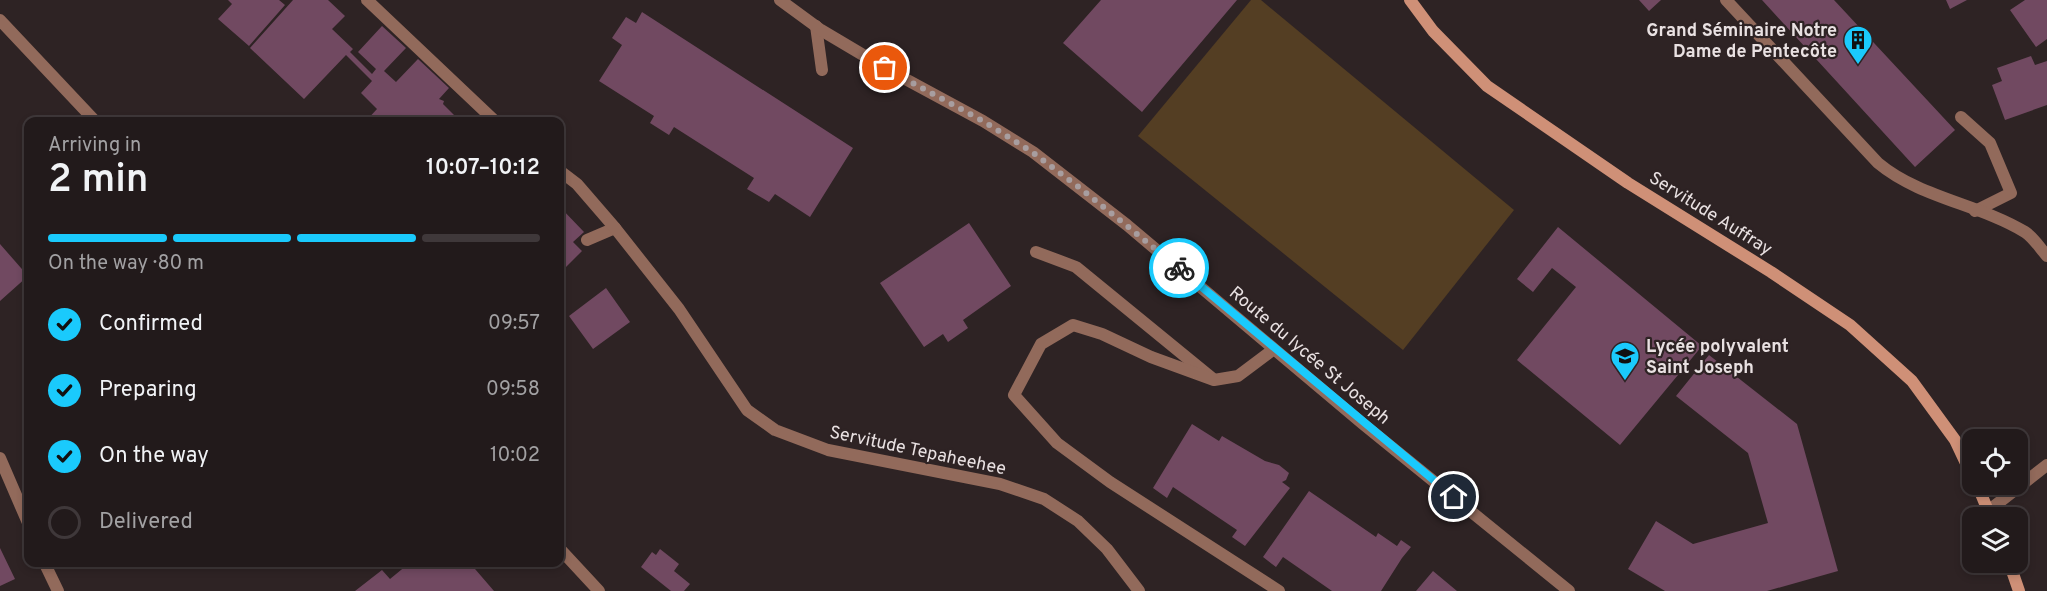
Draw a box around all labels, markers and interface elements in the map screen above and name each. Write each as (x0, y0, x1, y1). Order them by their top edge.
place label: Grand Séminaire Notre Dame de Pentecôte (1646, 20, 1837, 64)
building icon: Grand Séminaire Notre Dame de Pentecôte (1842, 24, 1874, 66)
pin (859, 42, 910, 93)
icon: bag (868, 51, 901, 84)
text: Arriving in (48, 133, 141, 159)
text: 10:07–10:12 (426, 155, 540, 182)
text: 2 min (48, 157, 149, 206)
street label: Servitude Auffray (1644, 167, 1776, 261)
courier (1149, 238, 1209, 298)
text: On the way · 80 m (48, 251, 204, 277)
icon: bike (1163, 252, 1196, 285)
street label: Route du lycée St Joseph (1224, 282, 1394, 430)
icon: check (48, 308, 81, 341)
text: Confirmed (99, 311, 203, 338)
text: 09:57 (488, 311, 540, 337)
place label: Lycée polyvalent Saint Joseph (1646, 336, 1789, 380)
school or university icon: Lycée polyvalent Saint Joseph (1609, 340, 1641, 382)
icon: check (48, 374, 81, 407)
text: Preparing (99, 377, 197, 404)
text: 09:58 (486, 377, 540, 403)
street label: Servitude Tepaheehee (827, 422, 1008, 481)
map controls (1962, 429, 2028, 573)
button: locate (1962, 429, 2028, 495)
icon: check (48, 440, 81, 473)
text: On the way (99, 443, 209, 470)
text: 10:02 (490, 443, 540, 469)
pin (1428, 471, 1479, 522)
icon: home (1437, 480, 1470, 513)
button: layers (1962, 507, 2028, 573)
text: Delivered (99, 509, 193, 536)

